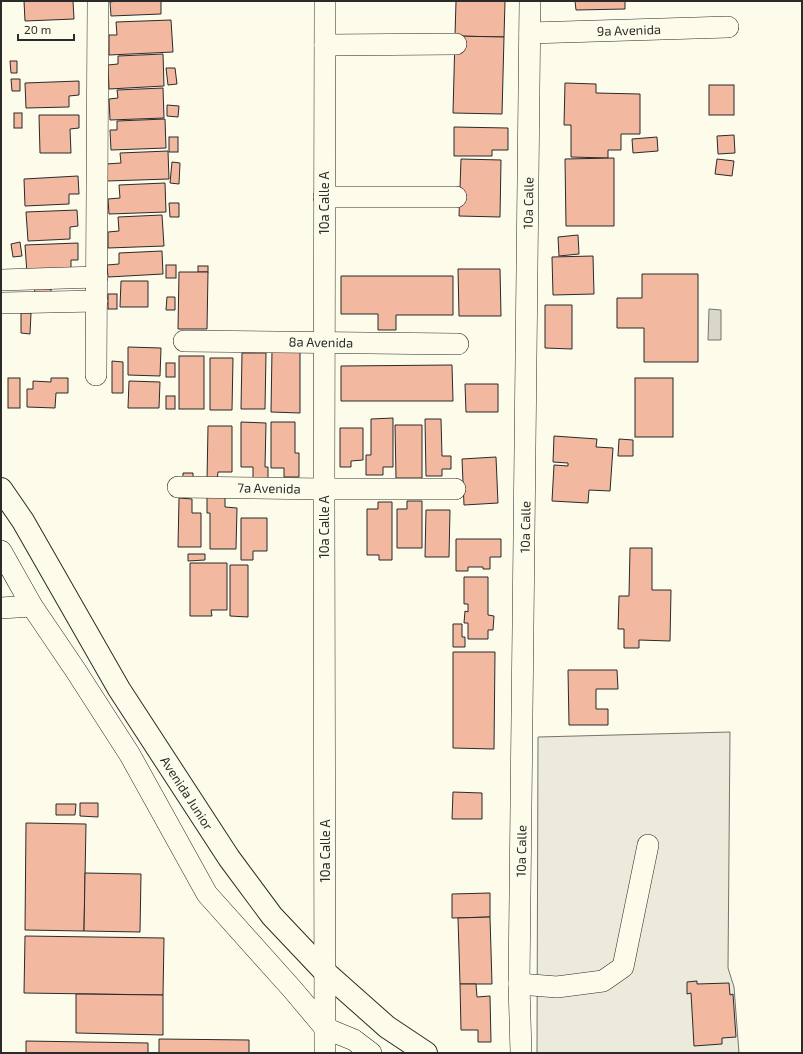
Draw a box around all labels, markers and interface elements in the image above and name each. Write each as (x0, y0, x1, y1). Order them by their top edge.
scale bar (18, 16, 74, 42)
street label: 9a Avenida (597, 21, 661, 39)
text: 20 m (24, 22, 51, 36)
street label: 10a Calle A (316, 172, 332, 234)
street label: 10a Calle (520, 177, 536, 229)
street label: 8a Avenida (289, 333, 353, 351)
street label: 7a Avenida (237, 479, 301, 497)
street label: 10a Calle A (316, 496, 332, 558)
street label: 10a Calle (517, 501, 533, 553)
street label: Avenida Junior (157, 753, 217, 833)
street label: 10a Calle A (317, 820, 333, 882)
street label: 10a Calle (513, 825, 529, 877)

